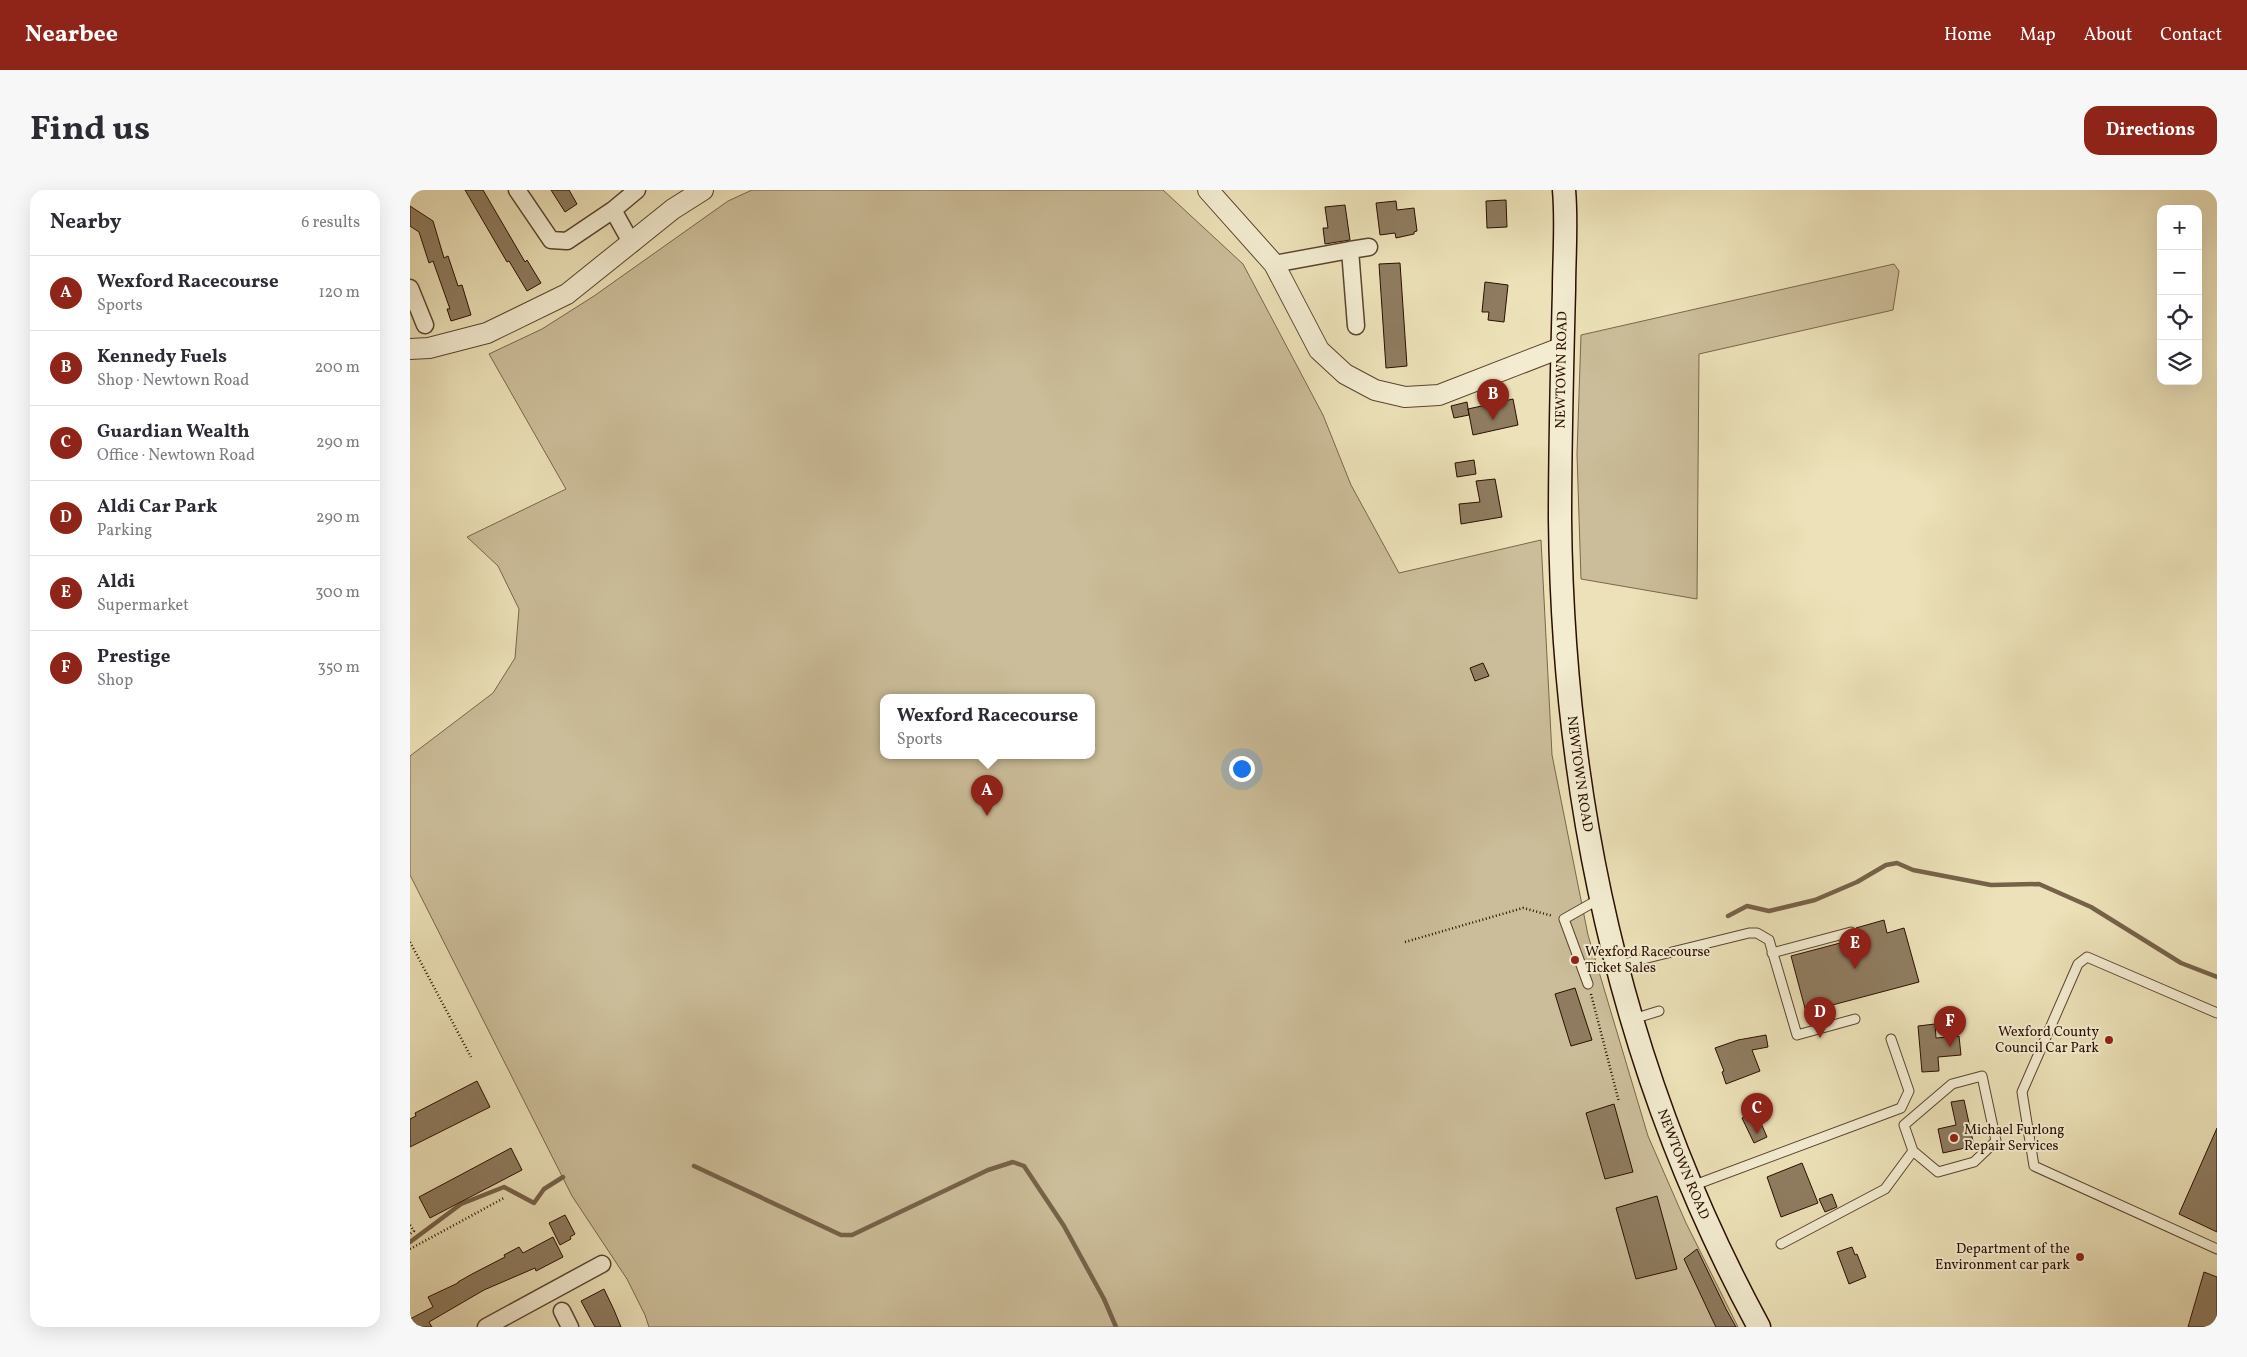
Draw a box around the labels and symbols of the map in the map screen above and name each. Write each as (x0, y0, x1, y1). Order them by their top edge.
street label: NEWTOWN ROAD (1551, 311, 1573, 429)
pin: B (1477, 379, 1509, 420)
street label: NEWTOWN ROAD (1562, 715, 1598, 834)
your location (1229, 756, 1255, 782)
pin: A (971, 775, 1003, 816)
pin: E (1839, 928, 1871, 969)
place label: Wexford Racecourse Ticket Sales (1585, 943, 1711, 978)
marker: Wexford Racecourse Ticket Sales (1569, 954, 1581, 966)
pin: D (1804, 997, 1836, 1038)
pin: F (1934, 1006, 1966, 1047)
place label: Wexford County Council Car Park (1995, 1023, 2099, 1058)
marker: Wexford County Council Car Park (2103, 1034, 2115, 1046)
pin: C (1741, 1093, 1773, 1134)
street label: NEWTOWN ROAD (1653, 1106, 1714, 1222)
place label: Michael Furlong Repair Services (1964, 1121, 2064, 1156)
marker: Michael Furlong Repair Services (1948, 1132, 1960, 1144)
place label: Department of the Environment car park (1935, 1240, 2070, 1275)
marker: Department of the Environment car park (2074, 1251, 2086, 1263)

